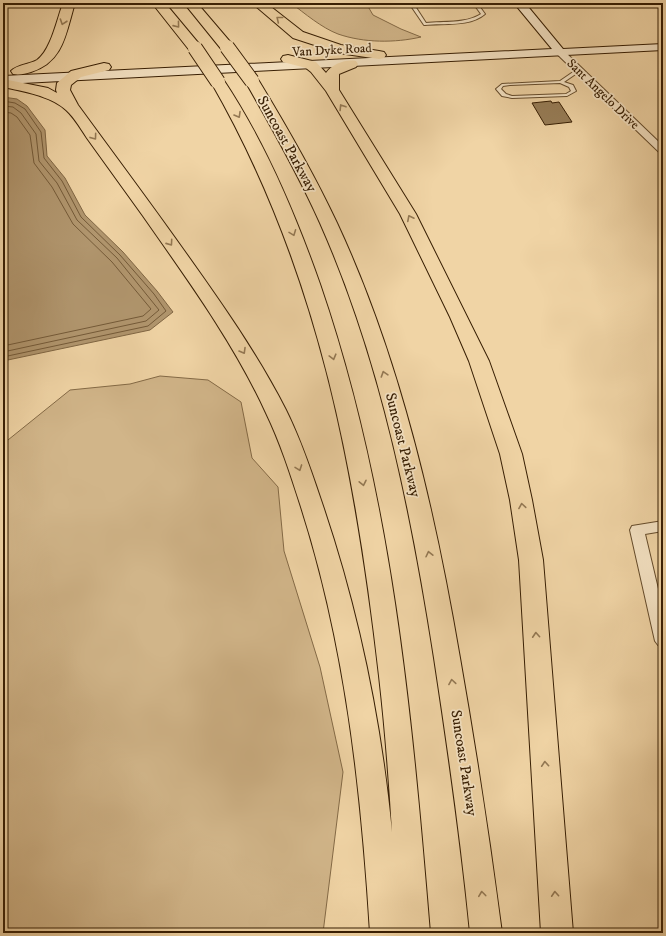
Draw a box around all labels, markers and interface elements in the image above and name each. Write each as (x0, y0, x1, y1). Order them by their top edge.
one-way arrow (276, 17, 283, 24)
one-way arrow (59, 18, 68, 25)
one-way arrow (172, 21, 179, 28)
street label: Van Dyke Road (291, 40, 373, 60)
street label: Sant Angelo Drive (563, 55, 643, 133)
street label: Suncoast Parkway (253, 93, 322, 196)
one-way arrow (340, 104, 347, 111)
one-way arrow (234, 111, 241, 118)
one-way arrow (89, 133, 96, 140)
one-way arrow (407, 214, 415, 222)
one-way arrow (288, 230, 296, 237)
one-way arrow (165, 239, 173, 246)
one-way arrow (238, 346, 245, 354)
one-way arrow (328, 354, 336, 360)
one-way arrow (380, 371, 389, 378)
street label: Suncoast Parkway (381, 391, 425, 500)
one-way arrow (294, 464, 302, 471)
one-way arrow (358, 480, 366, 486)
one-way arrow (518, 503, 527, 509)
one-way arrow (426, 551, 434, 558)
one-way arrow (531, 632, 540, 638)
one-way arrow (448, 679, 457, 686)
street label: Suncoast Parkway (446, 709, 482, 818)
one-way arrow (541, 761, 550, 767)
one-way arrow (478, 891, 487, 897)
one-way arrow (550, 891, 559, 897)

